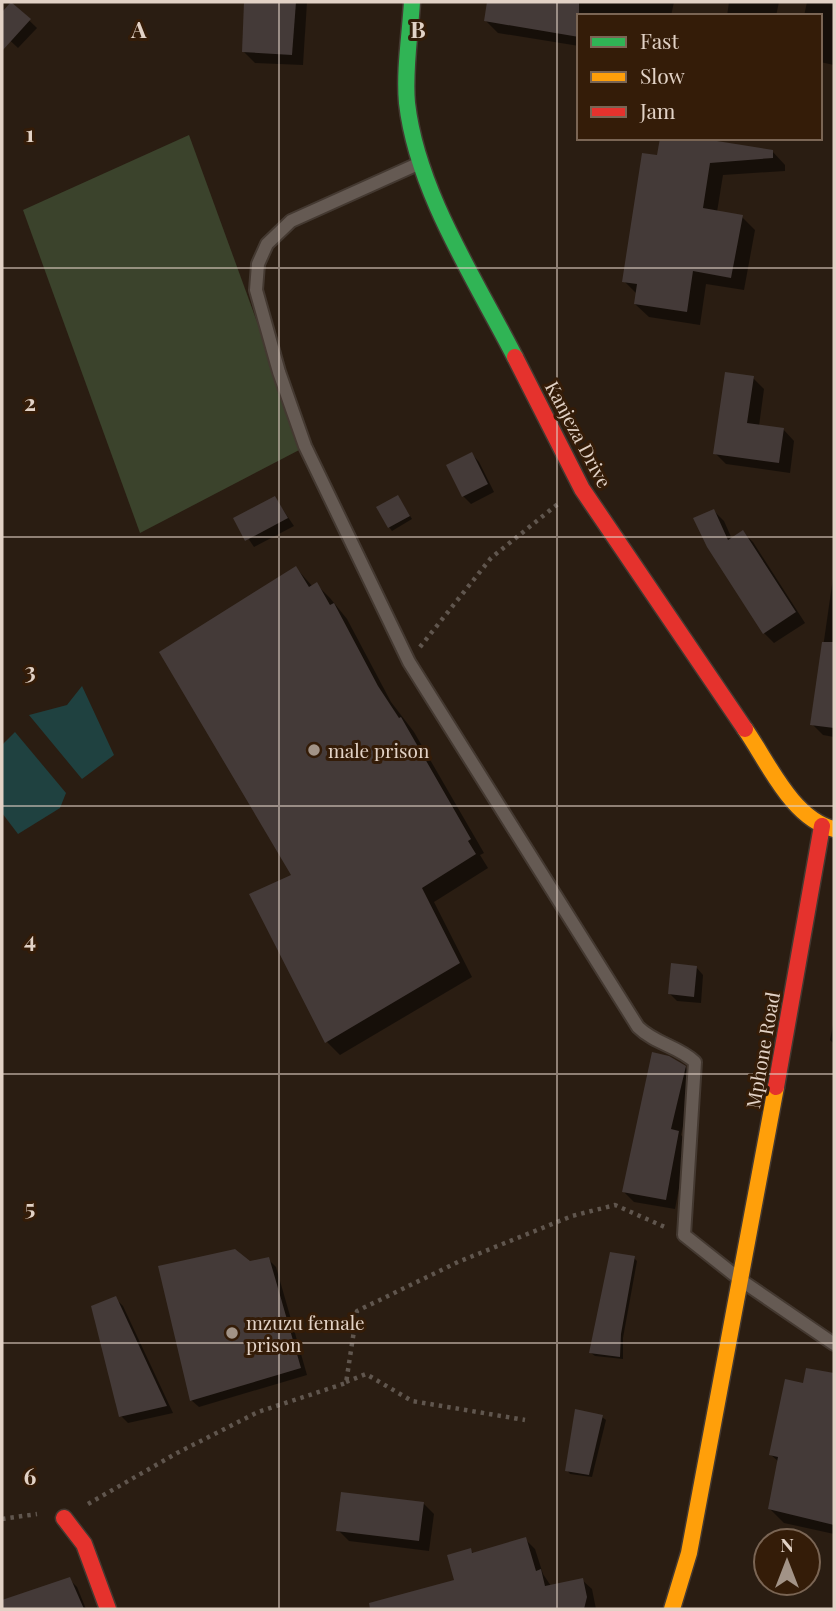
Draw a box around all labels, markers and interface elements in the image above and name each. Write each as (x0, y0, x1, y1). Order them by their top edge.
text: A (130, 13, 147, 44)
text: B (410, 13, 426, 44)
legend (577, 14, 822, 140)
text: Fast (640, 26, 679, 54)
text: Slow (640, 61, 685, 89)
text: Jam (639, 96, 676, 124)
text: 1 (26, 117, 35, 148)
street label: Kanjeza Drive (540, 376, 618, 492)
text: 2 (24, 386, 36, 417)
text: 3 (24, 654, 36, 685)
place label: male prison (328, 737, 430, 763)
marker: male prison (306, 742, 322, 758)
text: 4 (24, 923, 36, 954)
street label: Mphone Road (739, 990, 785, 1110)
text: 5 (25, 1191, 35, 1222)
place label: mzuzu female prison (246, 1309, 365, 1357)
marker: mzuzu female prison (224, 1325, 240, 1341)
text: 6 (24, 1460, 37, 1491)
north arrow (752, 1527, 822, 1597)
text: N (780, 1531, 794, 1557)

